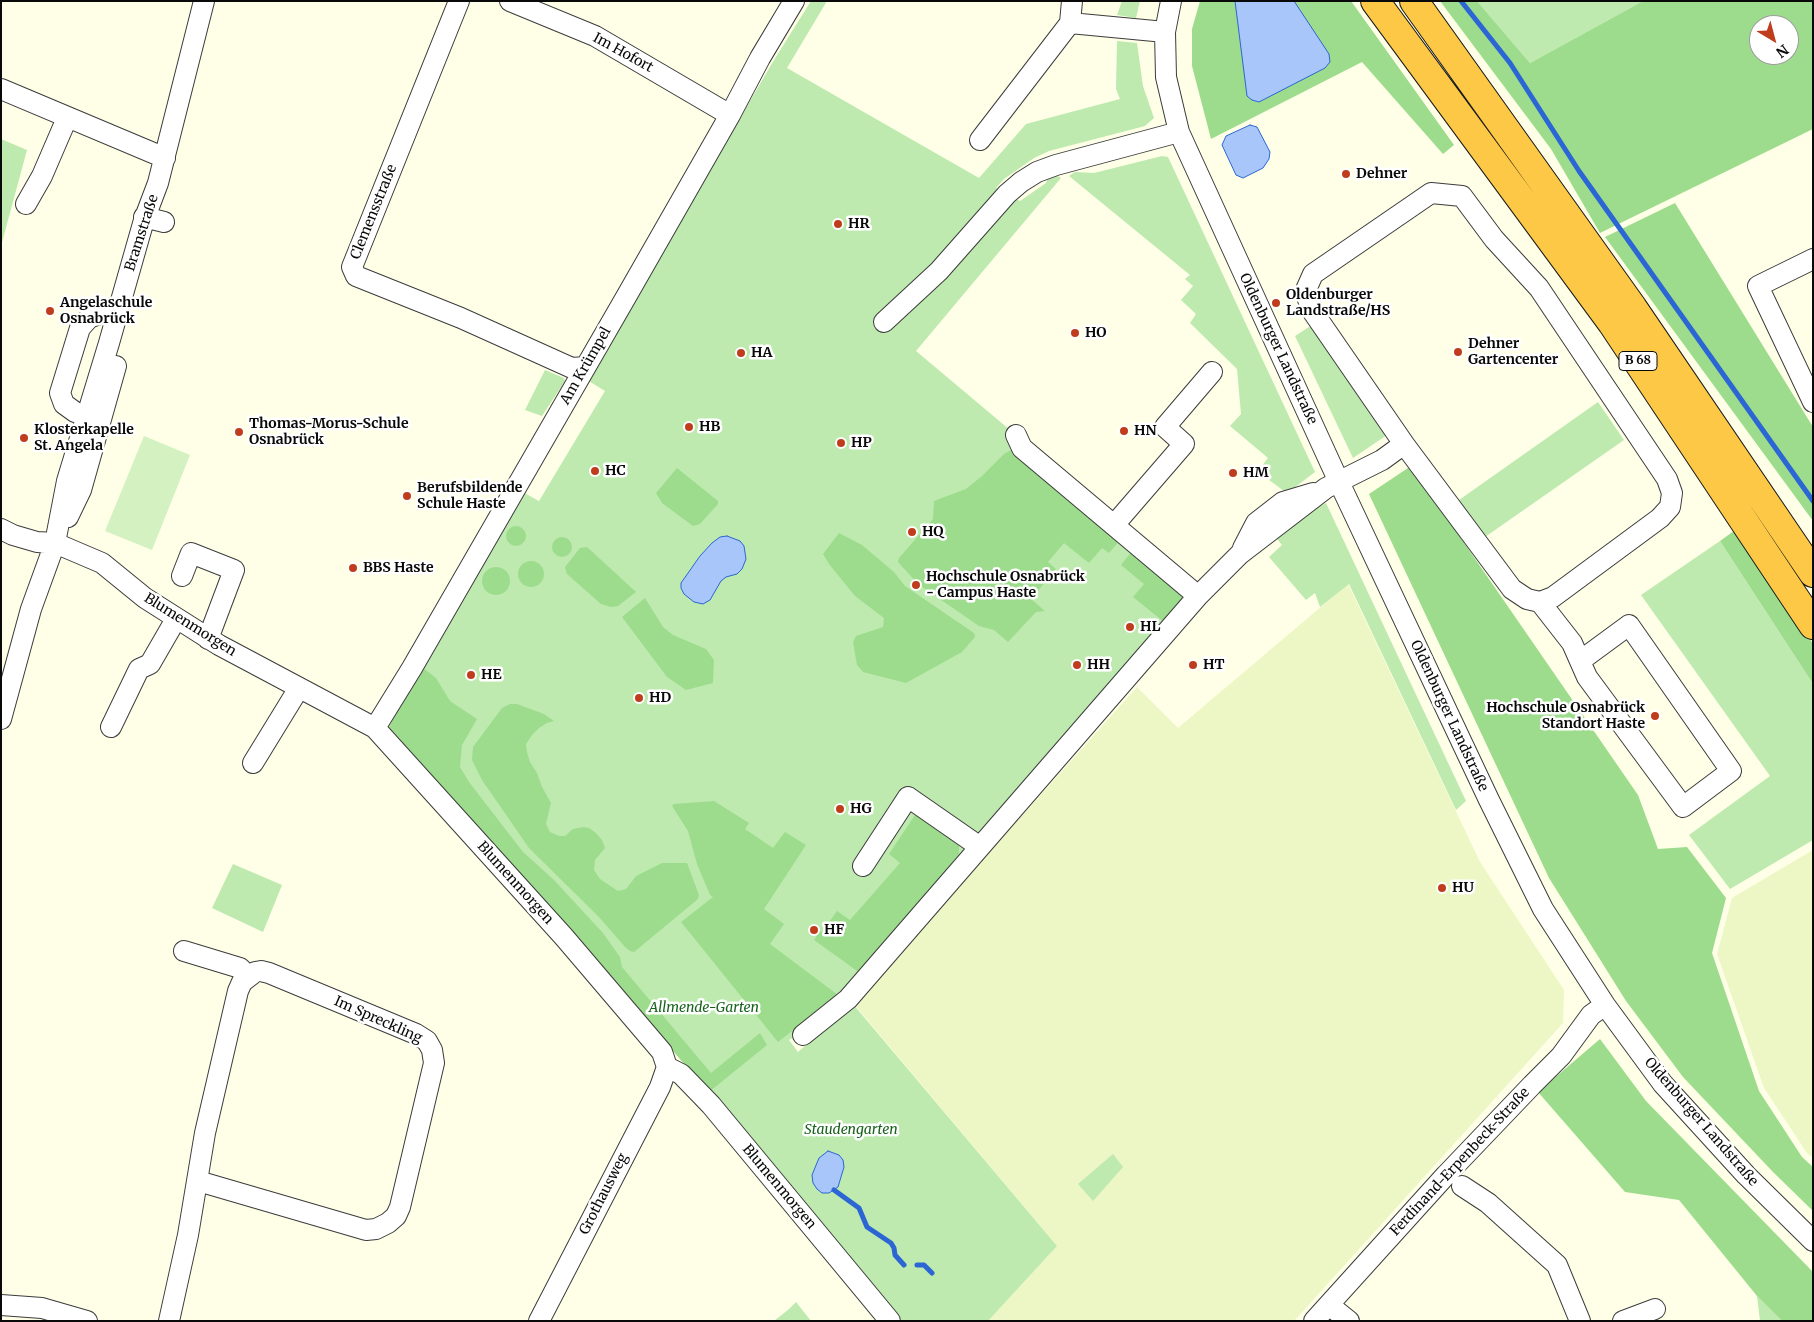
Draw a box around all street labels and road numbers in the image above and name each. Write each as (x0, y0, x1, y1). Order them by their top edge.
street label: Im Hofort (590, 30, 656, 76)
street label: Clemensstraße (347, 162, 401, 262)
street label: Bramstraße (122, 193, 162, 273)
street label: Oldenburger Landstraße (1236, 271, 1320, 427)
street label: Am Krümpel (557, 324, 615, 408)
road number: B 68 (1619, 352, 1657, 371)
street label: Blumenmorgen (141, 590, 239, 660)
street label: Oldenburger Landstraße (1407, 638, 1491, 794)
street label: Blumenmorgen (473, 838, 557, 928)
street label: Im Spreckling (331, 993, 425, 1047)
street label: Oldenburger Landstraße (1641, 1054, 1761, 1190)
street label: Ferdinand-Erpenbeck-Straße (1387, 1084, 1533, 1240)
street label: Blumenmorgen (739, 1141, 819, 1233)
street label: Grothausweg (576, 1150, 632, 1238)

